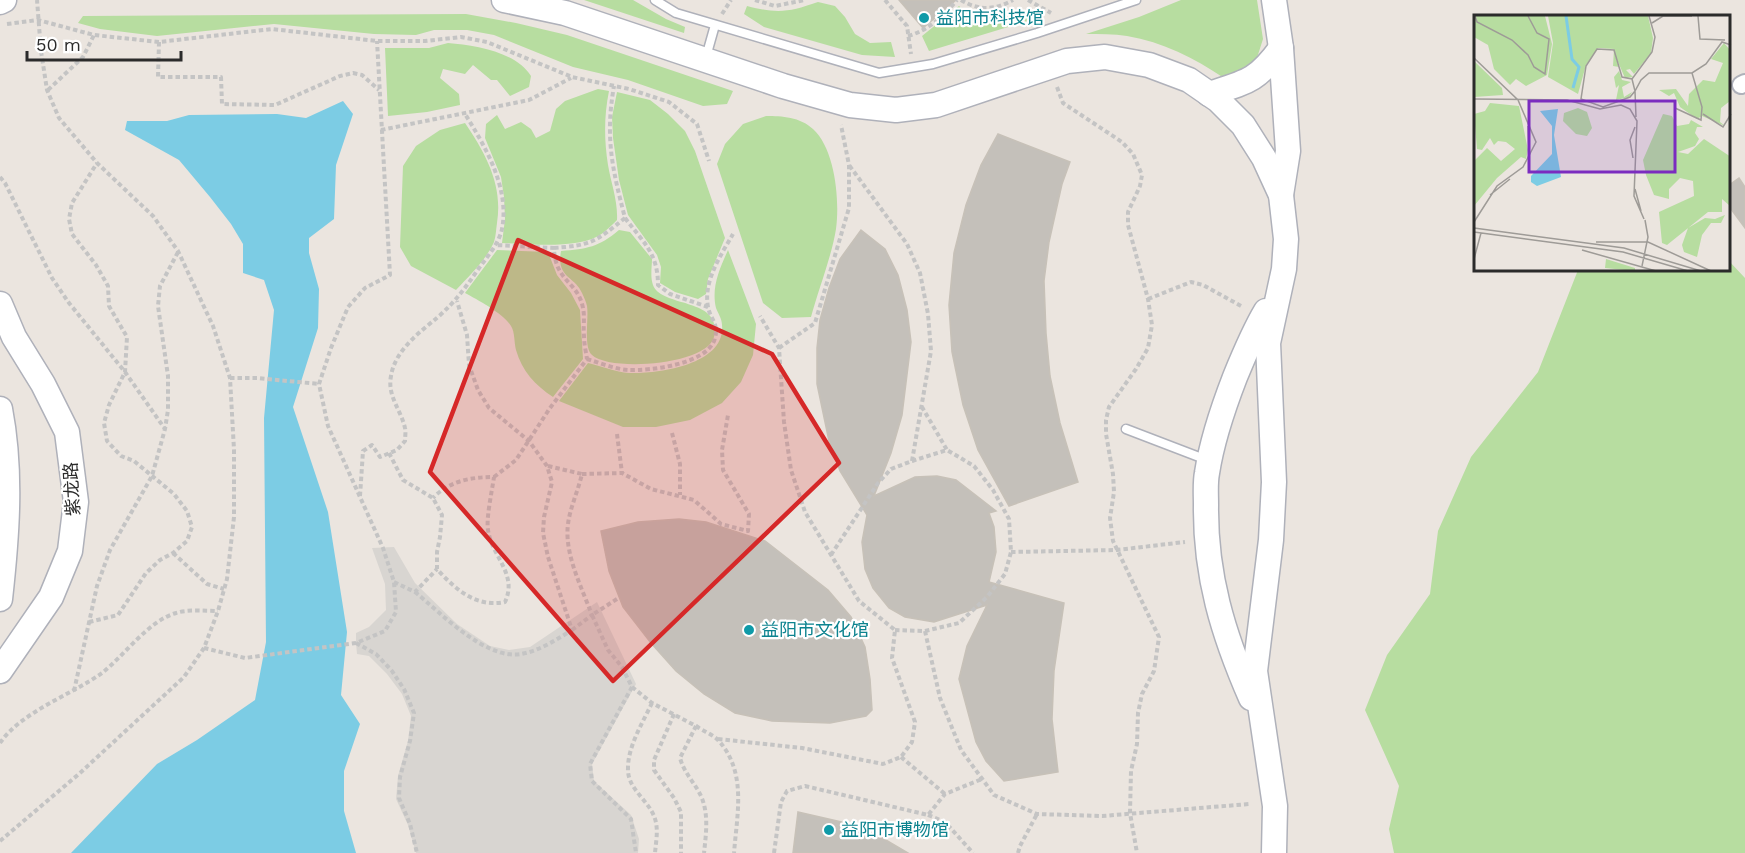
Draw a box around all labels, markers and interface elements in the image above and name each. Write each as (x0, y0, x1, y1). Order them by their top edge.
place label: 益阳市科技馆 (936, 7, 1044, 28)
marker: 益阳市科技馆 (917, 11, 931, 25)
inset map (1474, 15, 1730, 272)
scale bar (27, 24, 182, 62)
text: 50 m (36, 34, 81, 55)
street label: 紫龙路 (60, 462, 83, 517)
place label: 益阳市文化馆 (761, 619, 869, 640)
marker: 益阳市文化馆 (742, 623, 756, 637)
place label: 益阳市博物馆 (841, 819, 949, 840)
marker: 益阳市博物馆 (822, 823, 836, 837)

